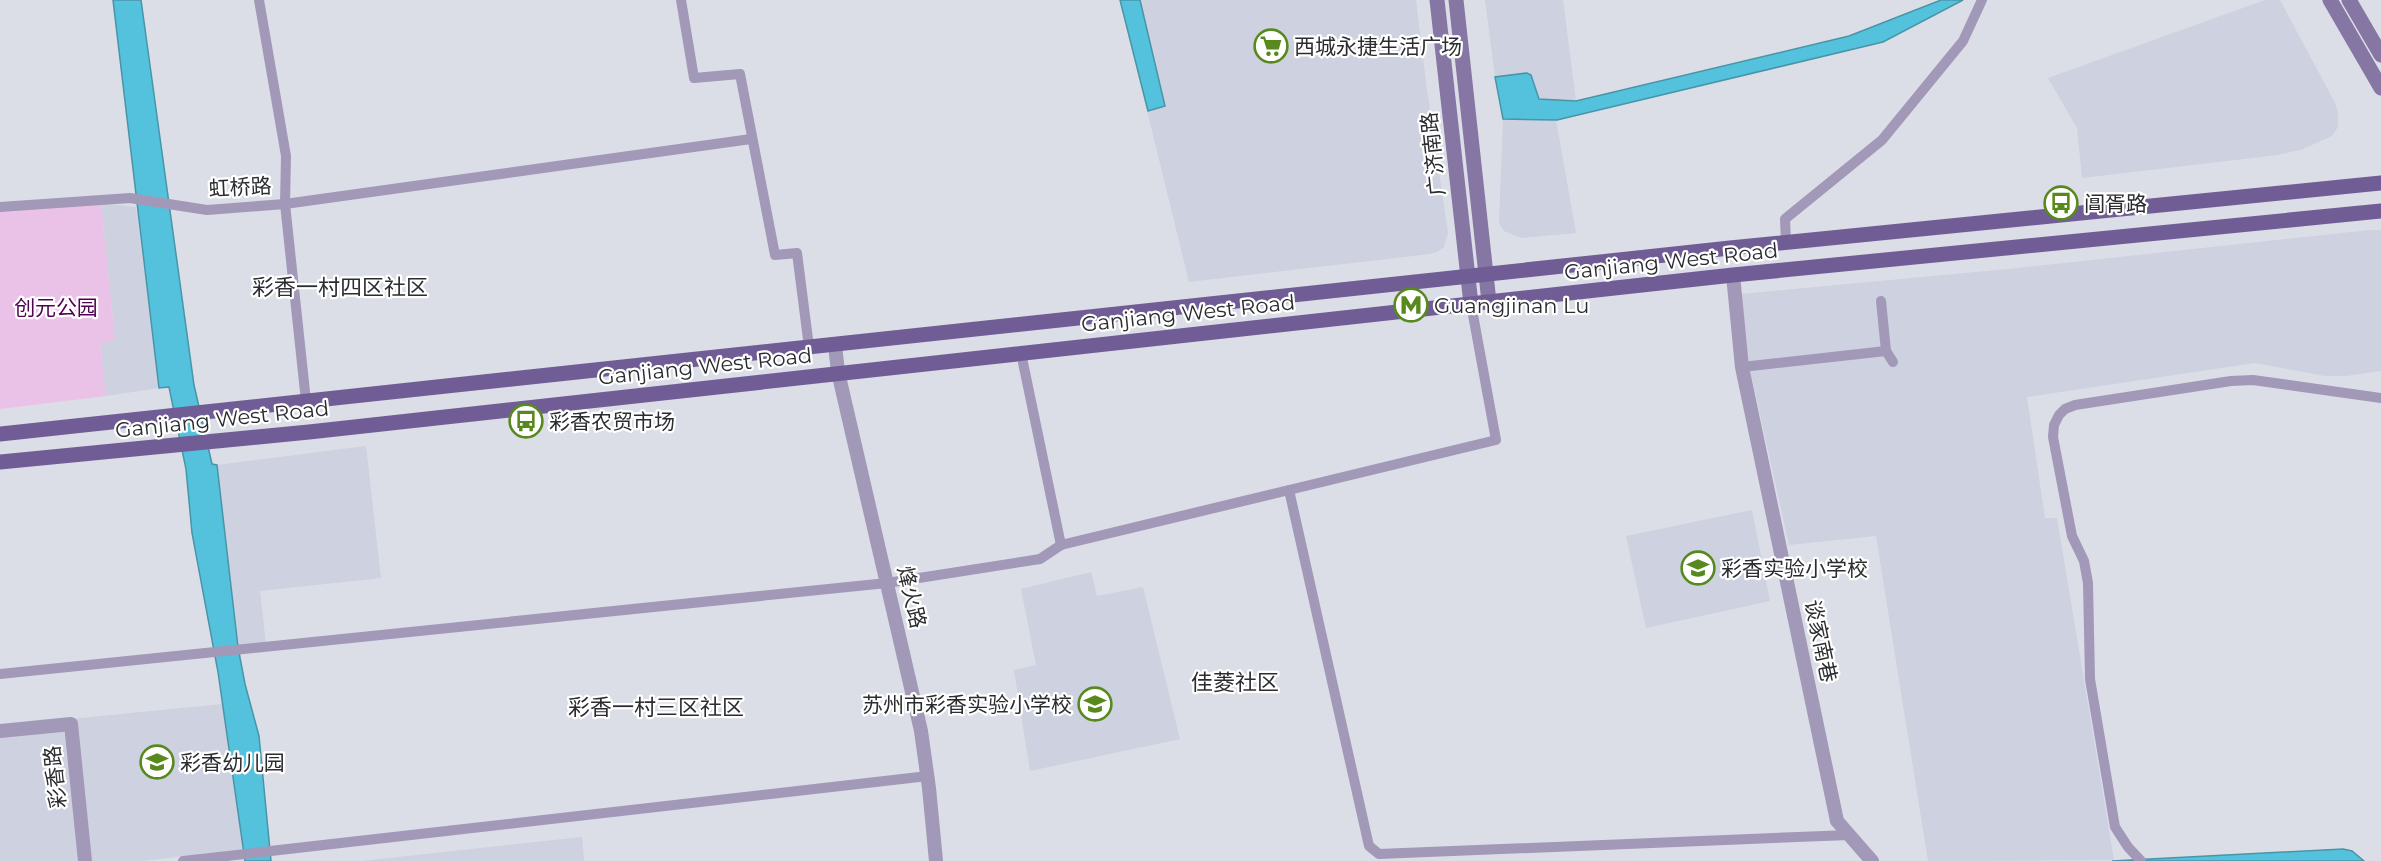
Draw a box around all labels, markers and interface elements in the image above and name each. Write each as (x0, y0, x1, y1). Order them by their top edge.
supermarket icon: 西城永捷生活广场 (1253, 28, 1289, 64)
place label: 西城永捷生活广场 (1294, 34, 1462, 59)
street label: 广济南路 (1416, 111, 1450, 197)
street label: 虹桥路 (208, 173, 272, 201)
bus stop icon: 阊胥路 (2043, 185, 2079, 221)
place label: 阊胥路 (2084, 191, 2147, 216)
street label: Ganjiang West Road (1563, 237, 1779, 285)
district label: 彩香一村四区社区 (252, 274, 428, 301)
metro station icon: Guangjinan Lu (1393, 287, 1429, 323)
street label: Ganjiang West Road (1080, 289, 1296, 337)
place label: Guangjinan Lu (1434, 293, 1589, 318)
park label: 创元公园 (14, 295, 98, 320)
street label: Ganjiang West Road (597, 342, 813, 390)
street label: Ganjiang West Road (114, 395, 330, 443)
bus stop icon: 彩香农贸市场 (508, 403, 544, 439)
place label: 彩香农贸市场 (549, 409, 675, 434)
school or university icon: 彩香实验小学校 (1680, 550, 1716, 586)
place label: 彩香实验小学校 (1721, 556, 1868, 581)
street label: 烽火路 (893, 563, 931, 631)
street label: 谈家南巷 (1800, 597, 1842, 685)
district label: 佳菱社区 (1191, 669, 1279, 696)
school or university icon: 苏州市彩香实验小学校 (1077, 686, 1113, 722)
place label: 苏州市彩香实验小学校 (862, 692, 1072, 717)
district label: 彩香一村三区社区 (568, 694, 744, 721)
street label: 彩香路 (39, 744, 71, 810)
school or university icon: 彩香幼儿园 (139, 744, 175, 780)
place label: 彩香幼儿园 (180, 750, 285, 775)

